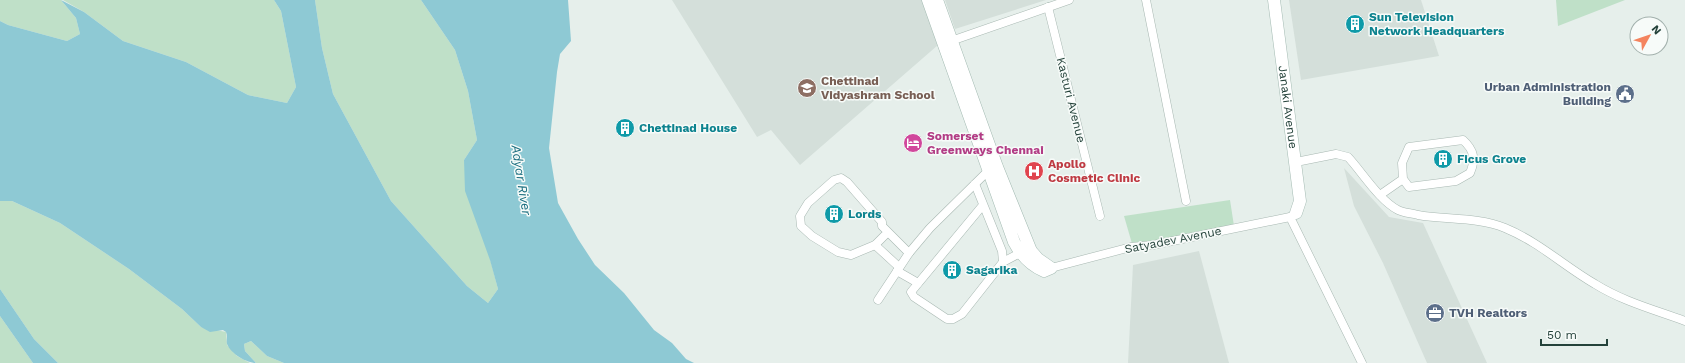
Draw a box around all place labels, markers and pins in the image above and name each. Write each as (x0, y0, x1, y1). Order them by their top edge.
place label: Sun Television Network Headquarters (1369, 10, 1505, 38)
building icon: Sun Television Network Headquarters (1344, 13, 1366, 35)
place label: Chettinad Vidyashram School (821, 74, 935, 102)
school or university icon: Chettinad Vidyashram School (796, 77, 818, 99)
place label: Urban Administration Building (1484, 80, 1611, 108)
public building icon: Urban Administration Building (1614, 83, 1636, 105)
building icon: Chettinad House (614, 117, 636, 139)
place label: Chettinad House (639, 121, 737, 135)
place label: Somerset Greenways Chennai (927, 129, 1044, 157)
hotel icon: Somerset Greenways Chennai (902, 132, 924, 154)
building icon: Ficus Grove (1432, 148, 1454, 170)
place label: Ficus Grove (1457, 152, 1526, 166)
place label: Apollo Cosmetic Clinic (1048, 157, 1140, 185)
hospital icon: Apollo Cosmetic Clinic (1023, 160, 1045, 182)
building icon: Lords (823, 203, 845, 225)
place label: Lords (848, 207, 882, 221)
building icon: Sagarika (941, 259, 963, 281)
place label: Sagarika (966, 263, 1017, 277)
office icon: TVH Realtors (1424, 302, 1446, 324)
place label: TVH Realtors (1449, 306, 1528, 320)

